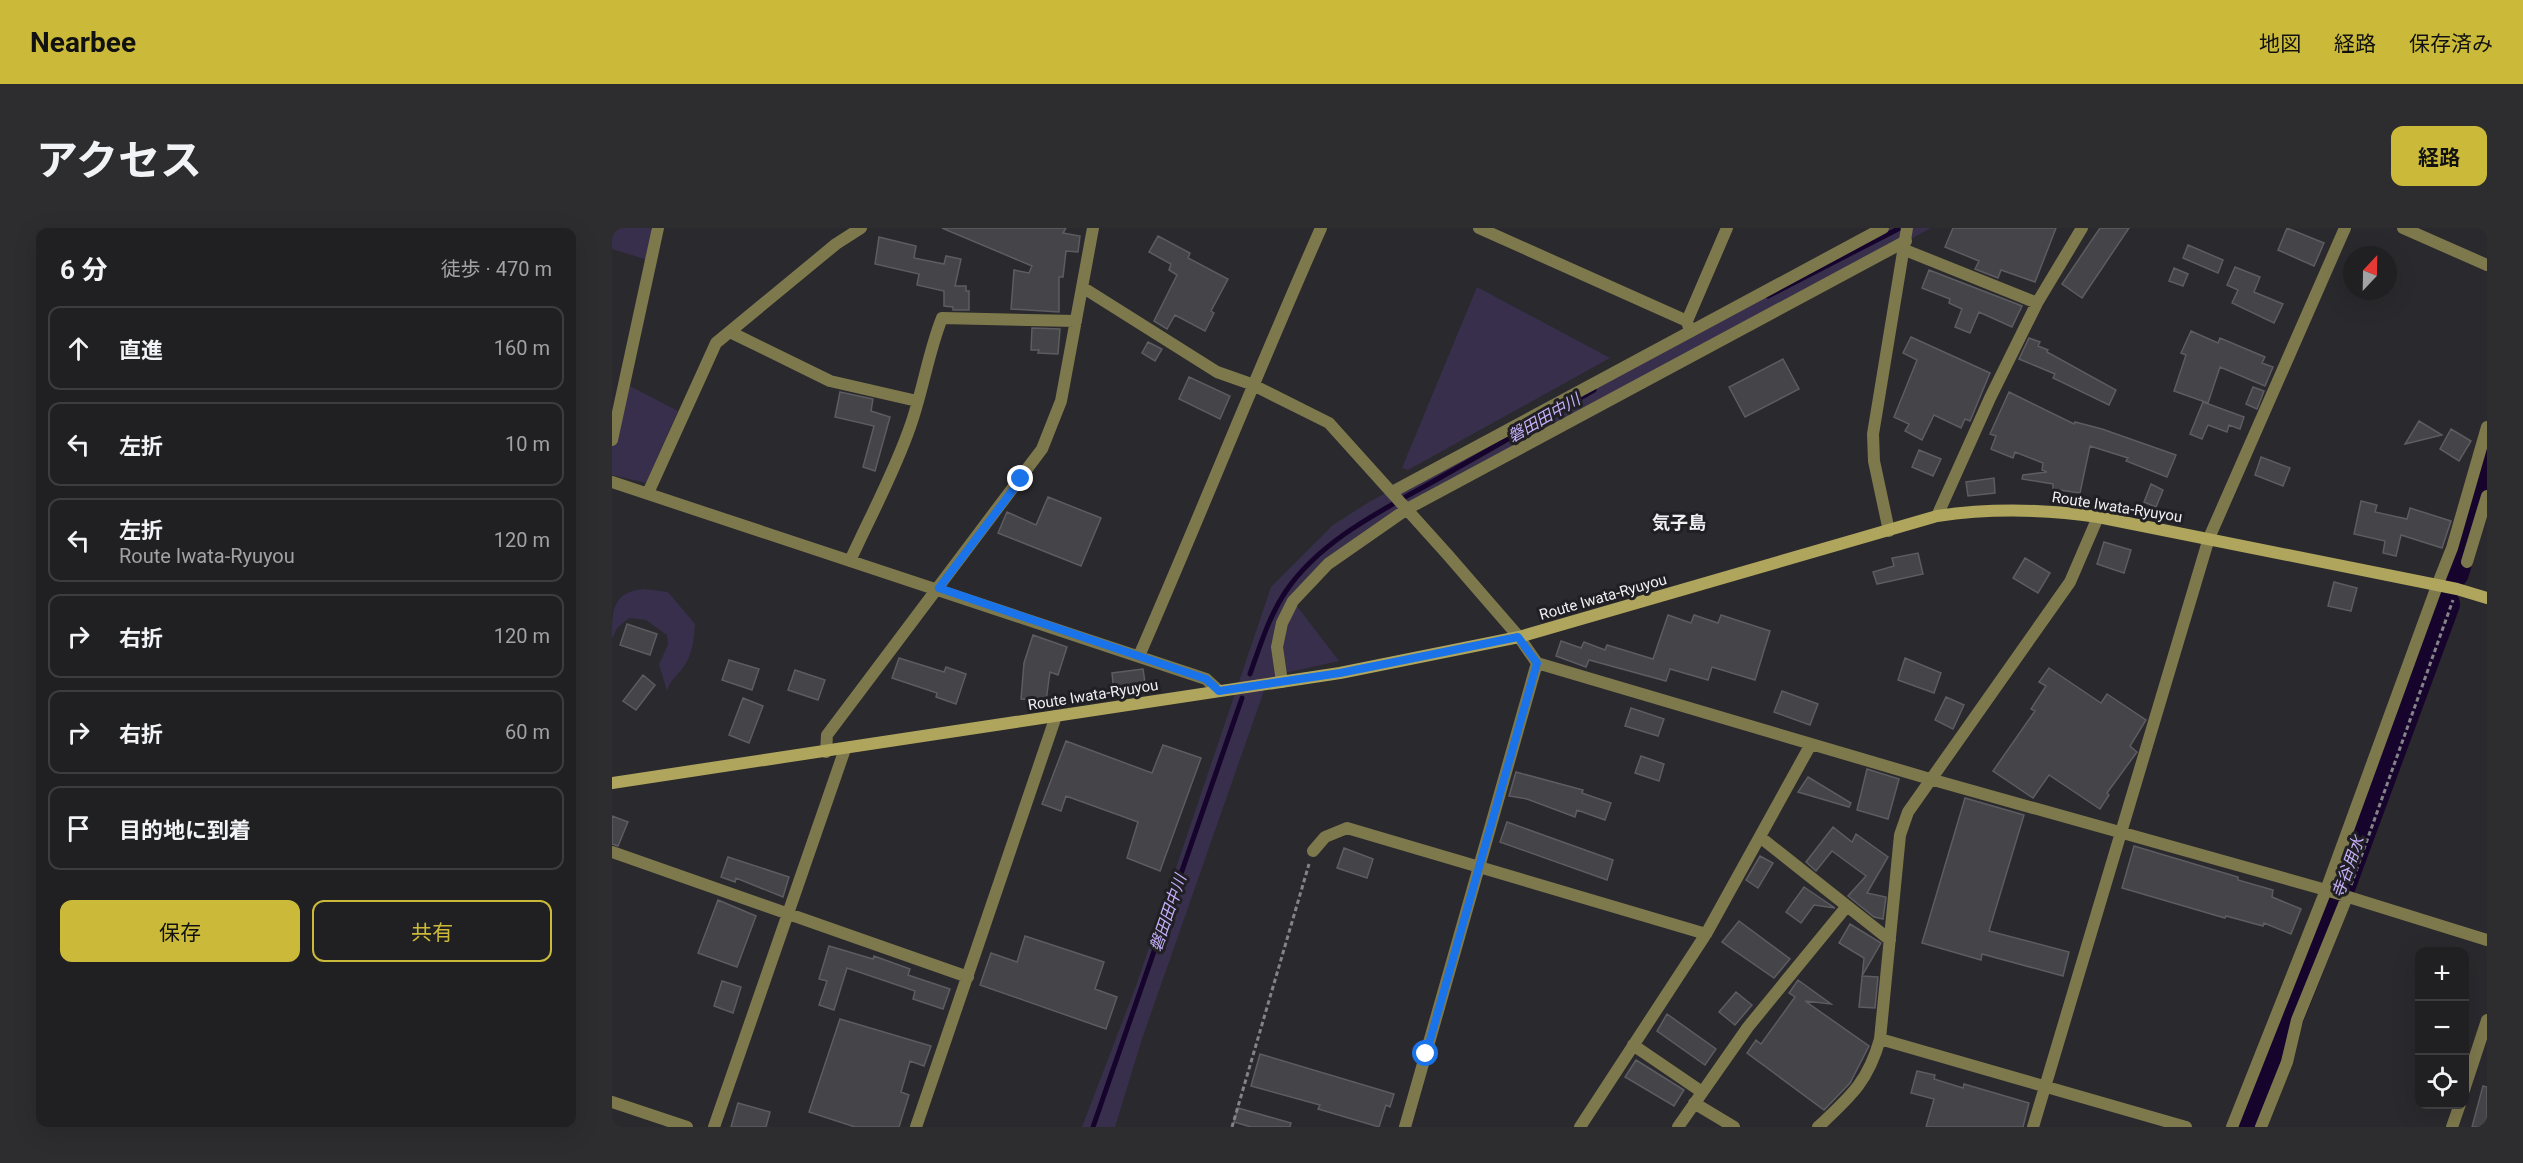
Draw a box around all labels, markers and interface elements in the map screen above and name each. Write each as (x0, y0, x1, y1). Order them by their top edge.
text: Nearbee (30, 26, 136, 59)
text: 地図 (2259, 32, 2301, 56)
text: 経路 (2334, 32, 2376, 56)
text: 保存済み (2409, 32, 2493, 56)
button: 経路 (2391, 126, 2487, 186)
text: アクセス (36, 136, 202, 185)
north arrow (2343, 246, 2397, 300)
text: 6 分 (60, 255, 107, 285)
text: 徒歩 · 470 m (441, 257, 552, 281)
icon: ahead (62, 332, 95, 365)
text: 160 m (494, 336, 550, 360)
text: 直進 (119, 338, 163, 363)
water label: 磐田田中川 (1505, 389, 1585, 446)
icon: left (62, 428, 95, 461)
text: 10 m (505, 432, 550, 456)
text: 左折 (119, 434, 163, 459)
route end (1007, 465, 1033, 491)
street label: Route Iwata-Ryuyou (2051, 488, 2183, 526)
district label: 気子島 (1652, 512, 1706, 533)
text: 左折 (119, 518, 163, 543)
icon: left (62, 524, 95, 557)
text: 120 m (494, 528, 550, 552)
text: Route Iwata-Ryuyou (119, 544, 295, 568)
street label: Route Iwata-Ryuyou (1537, 570, 1669, 624)
icon: right (62, 620, 95, 653)
text: 120 m (494, 624, 550, 648)
text: 右折 (119, 626, 163, 651)
street label: Route Iwata-Ryuyou (1027, 676, 1159, 714)
icon: right (62, 716, 95, 749)
text: 60 m (505, 720, 550, 744)
text: 右折 (119, 722, 163, 747)
icon: arrive (62, 812, 95, 845)
text: 目的地に到着 (119, 818, 251, 843)
water label: 寺谷用水 (2328, 832, 2369, 900)
water label: 磐田田中川 (1146, 870, 1191, 954)
button: 保存 (60, 900, 300, 962)
button: 共有 (312, 900, 552, 962)
map controls (2415, 947, 2469, 1109)
button: + (2415, 947, 2469, 1001)
button: − (2415, 1001, 2469, 1055)
route start (1412, 1040, 1438, 1066)
button: locate (2415, 1055, 2469, 1109)

